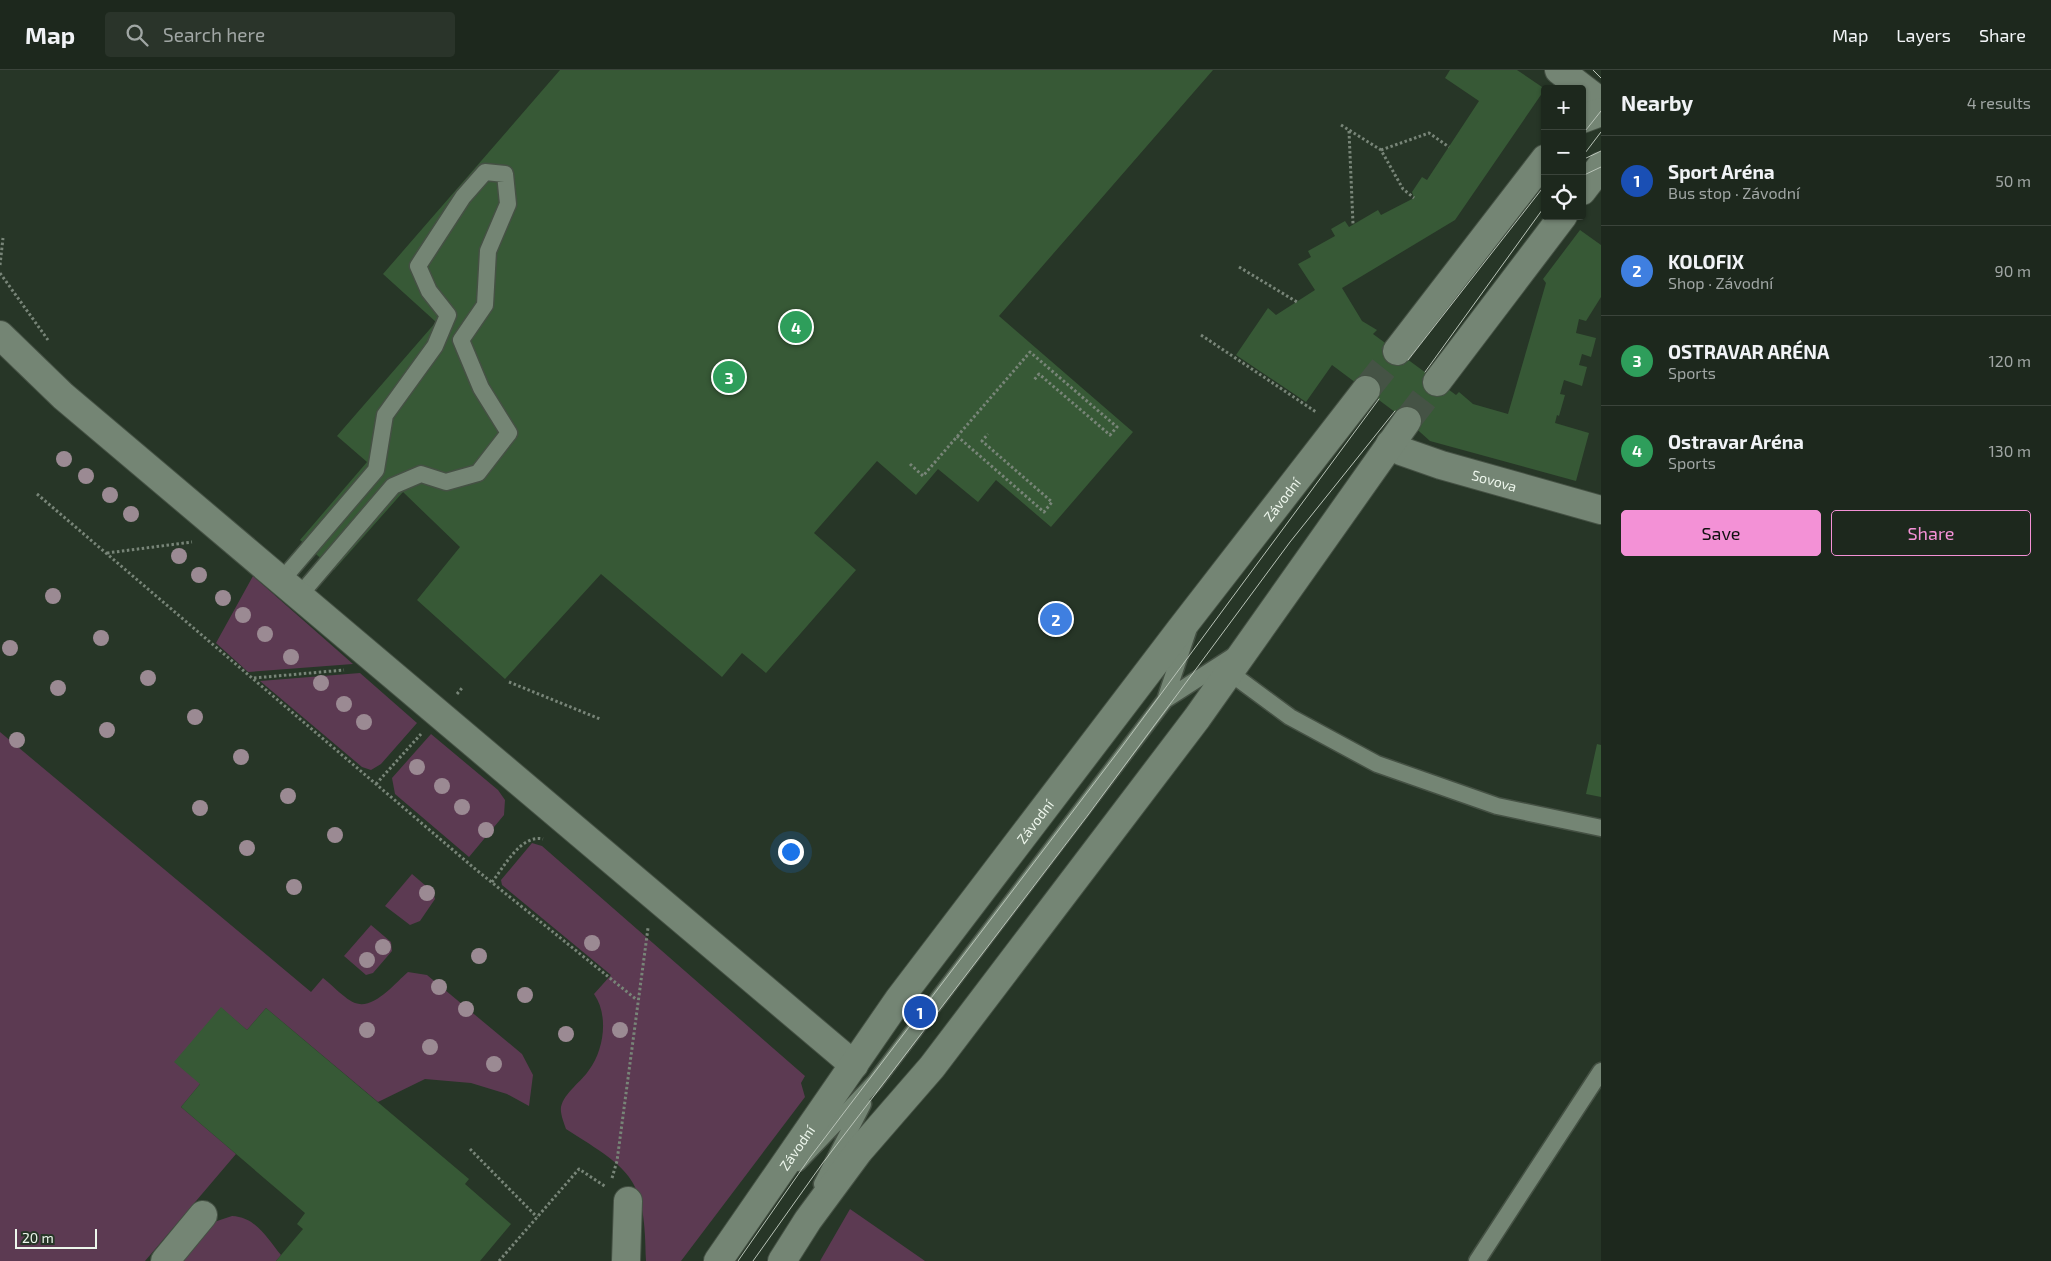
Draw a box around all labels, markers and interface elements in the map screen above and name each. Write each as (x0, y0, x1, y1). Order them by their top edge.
search box (105, 12, 455, 57)
text: Map (25, 20, 75, 49)
icon: search (123, 21, 151, 49)
text: Search here (163, 23, 265, 46)
text: Map (1832, 24, 1868, 46)
text: Layers (1896, 24, 1951, 46)
text: Share (1979, 24, 2026, 46)
map controls (1541, 85, 1586, 220)
button: + (1541, 85, 1586, 130)
text: Nearby (1621, 90, 1693, 115)
text: 4 results (1967, 93, 2031, 112)
button: − (1541, 130, 1586, 175)
text: Sport Aréna (1668, 160, 1775, 183)
text: 1 (1634, 171, 1640, 190)
text: 50 m (1995, 171, 2031, 190)
button: locate (1541, 175, 1586, 220)
text: Bus stop · Závodní (1668, 183, 1800, 202)
text: KOLOFIX (1668, 250, 1744, 273)
text: 2 (1632, 261, 1642, 280)
text: 90 m (1995, 261, 2031, 280)
text: Shop · Závodní (1668, 273, 1773, 292)
pin: 4 (780, 308, 812, 346)
text: OSTRAVAR ARÉNA (1668, 340, 1829, 363)
text: 3 (1632, 351, 1642, 370)
text: 120 m (1988, 351, 2031, 370)
pin: 3 (713, 358, 745, 396)
text: Sports (1668, 363, 1716, 382)
text: Ostravar Aréna (1668, 430, 1804, 453)
text: 4 (1632, 441, 1642, 460)
text: 130 m (1989, 441, 2031, 460)
text: Sports (1668, 453, 1716, 472)
street label: Sovova (1470, 466, 1519, 494)
street label: Závodní (1259, 473, 1304, 524)
button: Save (1621, 510, 1821, 556)
button: Share (1831, 510, 2031, 556)
pin: 2 (1040, 600, 1072, 638)
street label: Závodní (1012, 795, 1057, 846)
your location (778, 839, 804, 865)
pin: 1 (904, 993, 936, 1031)
street label: Závodní (775, 1121, 818, 1173)
scale bar (15, 1226, 98, 1249)
text: 20 m (22, 1229, 54, 1246)

